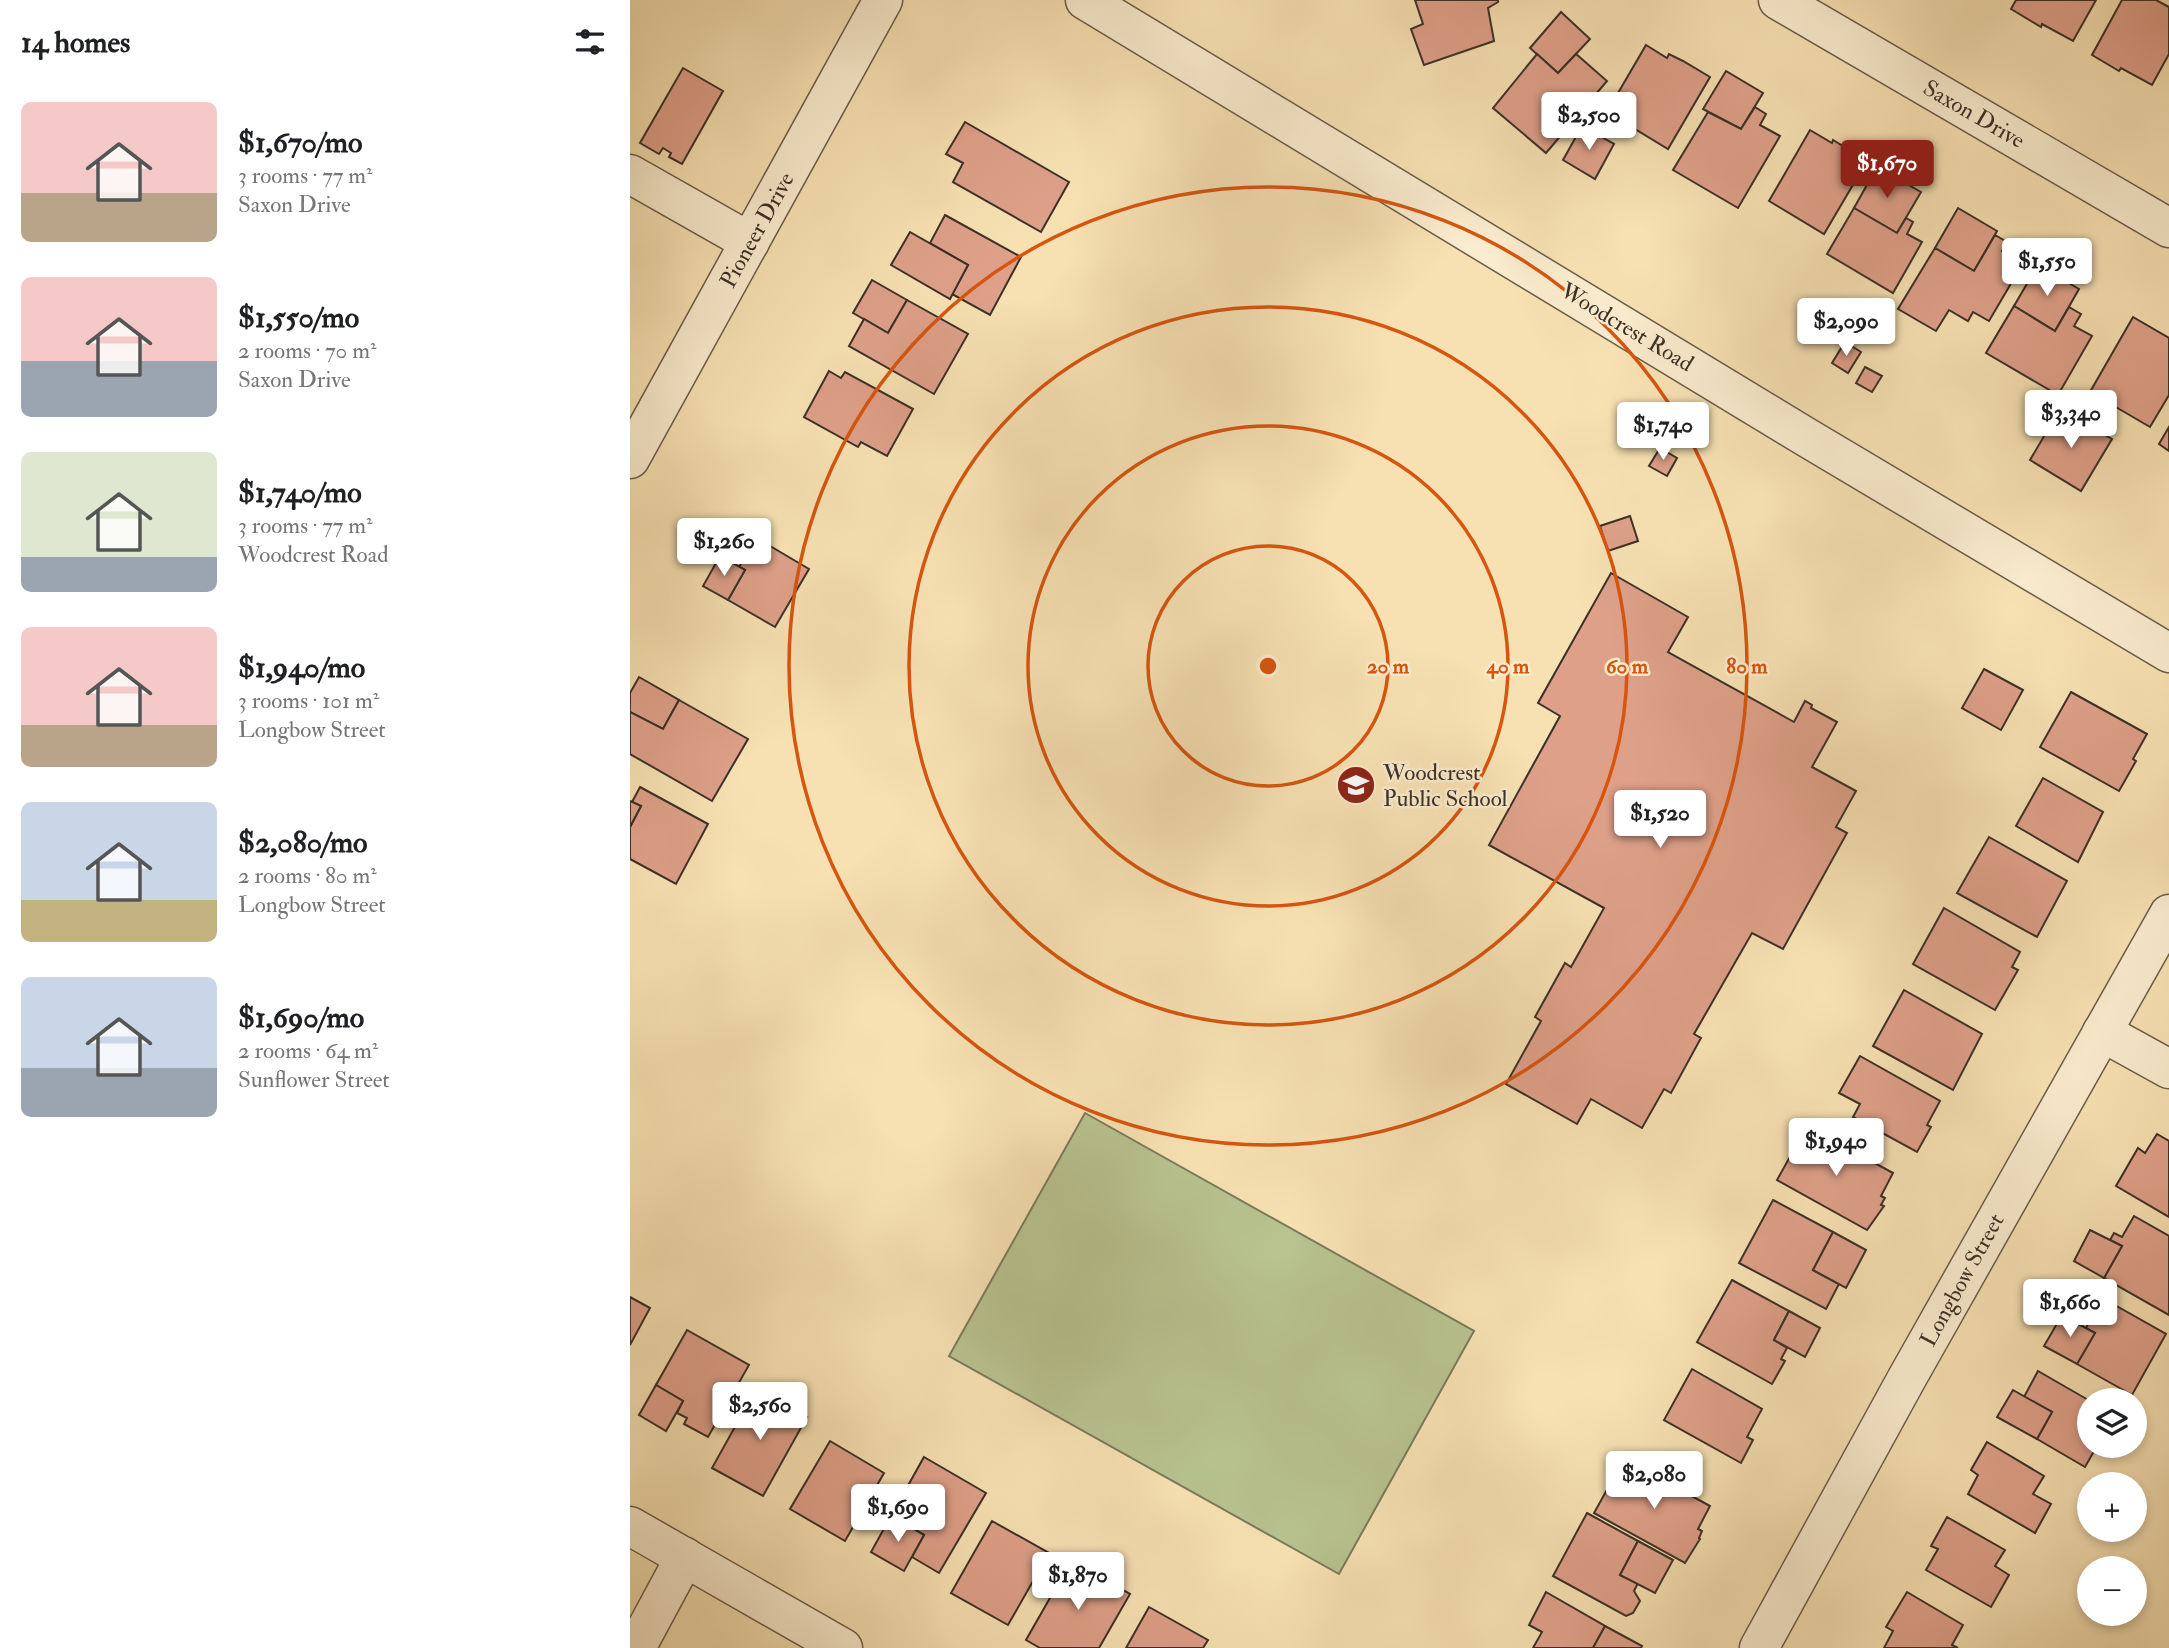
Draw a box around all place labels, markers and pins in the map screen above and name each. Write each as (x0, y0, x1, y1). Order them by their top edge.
pin: $2,500 (1532, 92, 1646, 152)
pin: $1,670 (1830, 140, 1944, 200)
pin: $1,550 (1990, 238, 2104, 298)
pin: $2,090 (1789, 298, 1903, 358)
pin: $3,340 (2014, 391, 2128, 450)
pin: $1,740 (1606, 402, 1720, 462)
pin: $1,260 (667, 518, 781, 578)
centre of rings (1256, 654, 1280, 678)
place label: Woodcrest Public School (1382, 758, 1508, 813)
school or university icon: Woodcrest Public School (1335, 764, 1377, 806)
pin: $1,520 (1603, 790, 1717, 850)
pin: $1,940 (1779, 1118, 1893, 1178)
pin: $1,660 (2013, 1280, 2127, 1339)
pin: $2,560 (703, 1382, 817, 1442)
pin: $2,080 (1597, 1452, 1711, 1511)
pin: $1,690 (841, 1484, 955, 1544)
pin: $1,870 (1021, 1552, 1135, 1612)

